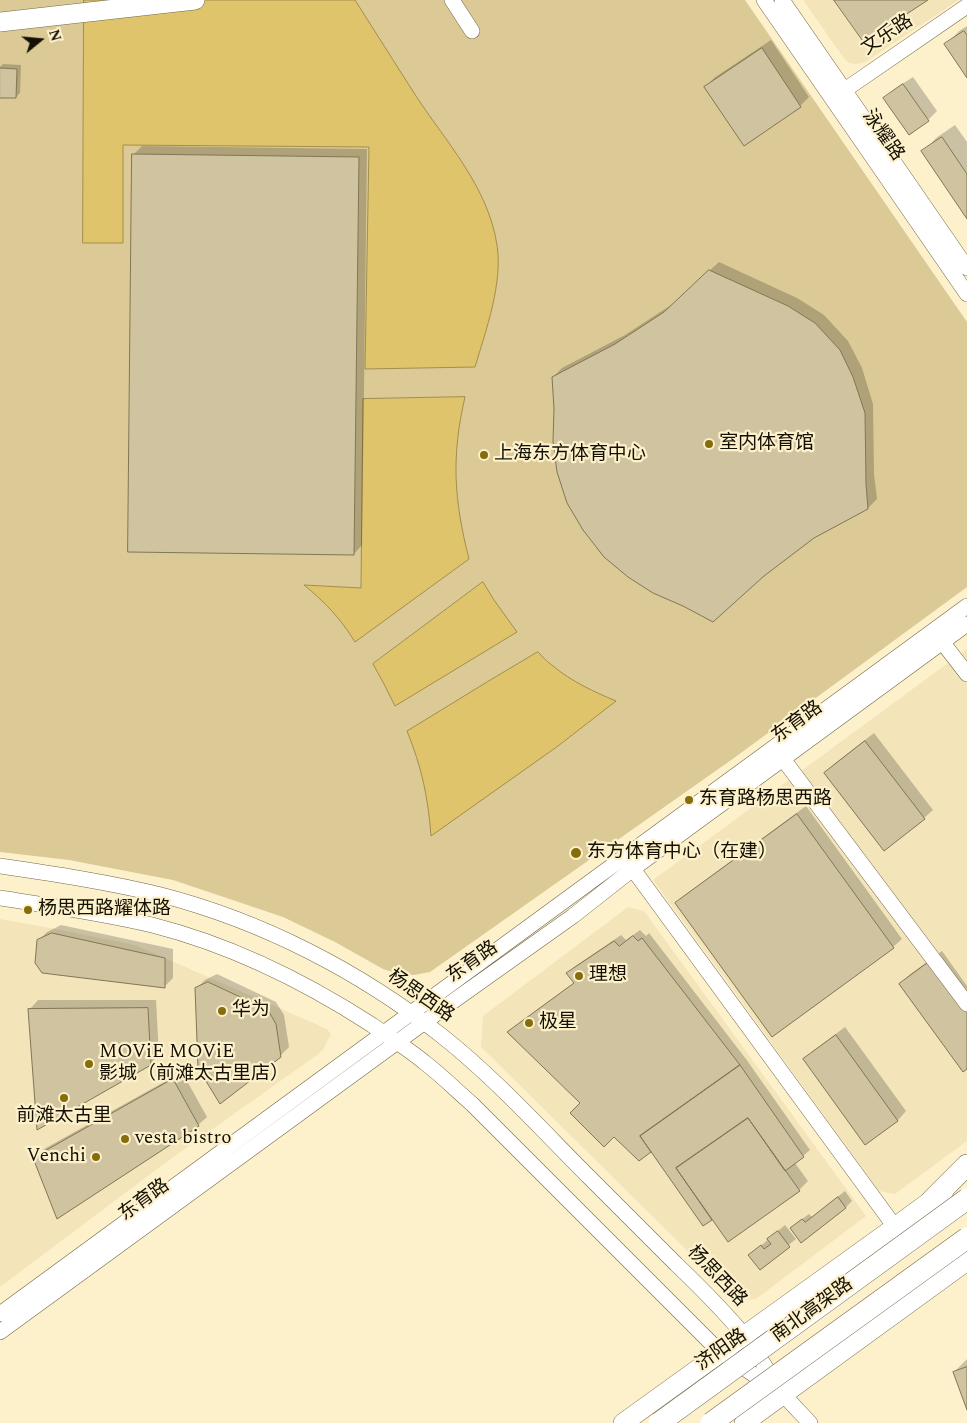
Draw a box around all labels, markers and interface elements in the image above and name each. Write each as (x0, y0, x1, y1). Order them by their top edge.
street label: 文乐路 (858, 11, 918, 61)
north arrow (15, 15, 65, 65)
text: N (43, 27, 67, 44)
street label: 泳耀路 (856, 106, 908, 166)
place label: 室内体育馆 (719, 433, 814, 455)
marker: 室内体育馆 (703, 438, 715, 450)
place label: 上海东方体育中心 (494, 444, 646, 466)
marker: 上海东方体育中心 (478, 449, 490, 461)
street label: 东育路 (768, 697, 828, 749)
place label: 东育路杨思西路 (699, 789, 832, 811)
marker: 东育路杨思西路 (683, 794, 695, 806)
place label: 东方体育中心（在建） (587, 842, 777, 864)
marker: 东方体育中心（在建） (569, 846, 583, 860)
place label: 杨思西路耀体路 (38, 899, 171, 921)
marker: 杨思西路耀体路 (22, 904, 34, 916)
street label: 东育路 (443, 937, 503, 989)
place label: 理想 (589, 965, 627, 987)
street label: 杨思西路 (382, 966, 458, 1028)
marker: 理想 (573, 970, 585, 982)
place label: 华为 (232, 1000, 270, 1022)
marker: 华为 (216, 1005, 228, 1017)
place label: 极星 (539, 1012, 577, 1034)
marker: 极星 (523, 1017, 535, 1029)
place label: MOViE MOViE 影城（前滩太古里店） (99, 1042, 289, 1086)
marker: MOViE MOViE 影城（前滩太古里店） (83, 1058, 95, 1070)
marker: 前滩太古里 (58, 1092, 70, 1104)
place label: 前滩太古里 (17, 1106, 111, 1128)
place label: vesta bistro (135, 1128, 231, 1150)
marker: vesta bistro (119, 1133, 131, 1145)
place label: Venchi (27, 1146, 86, 1168)
marker: Venchi (90, 1151, 102, 1163)
street label: 东育路 (115, 1175, 175, 1227)
street label: 杨思西路 (681, 1242, 751, 1312)
street label: 南北高架路 (768, 1274, 858, 1348)
street label: 济阳路 (692, 1325, 752, 1377)

